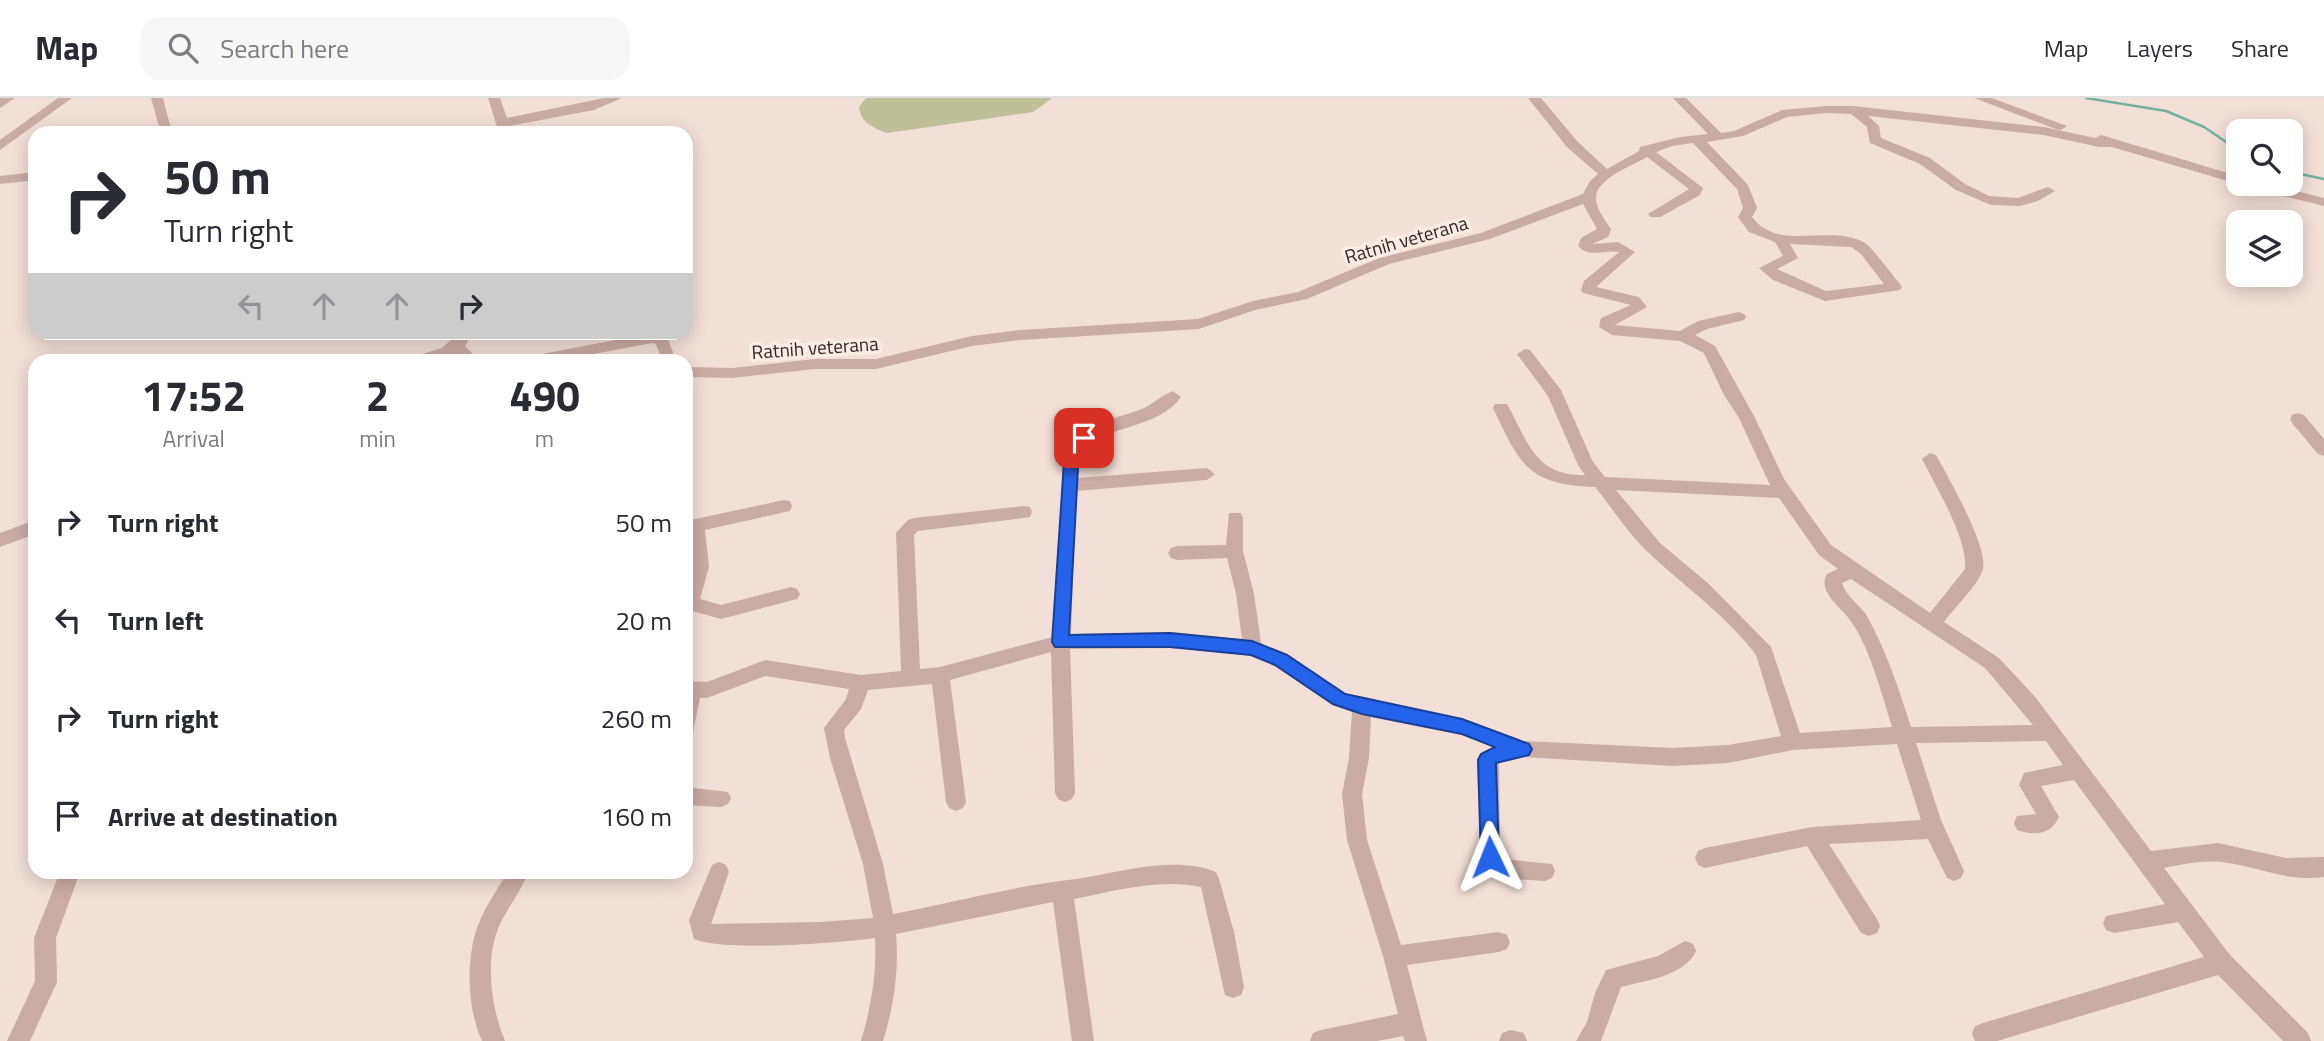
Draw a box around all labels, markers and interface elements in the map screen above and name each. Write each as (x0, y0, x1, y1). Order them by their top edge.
search box (140, 17, 630, 80)
text: Map (35, 23, 98, 73)
icon: search (164, 29, 202, 67)
text: Search here (220, 29, 349, 68)
text: Map (2044, 30, 2089, 66)
text: Layers (2127, 30, 2193, 66)
text: Share (2231, 30, 2289, 66)
map controls (2226, 119, 2303, 287)
button: search (2226, 119, 2303, 196)
text: 50 m (164, 138, 271, 213)
icon: right (49, 154, 140, 245)
text: Turn right (164, 206, 293, 254)
street label: Ratnih veterana (1341, 207, 1472, 270)
button: layers (2226, 210, 2303, 287)
icon: left (232, 287, 270, 325)
icon: ahead (305, 287, 343, 325)
icon: ahead (378, 287, 416, 325)
icon: right (451, 287, 489, 325)
street label: Ratnih veterana (751, 328, 880, 366)
text: 17:52 (141, 363, 246, 427)
text: 2 (366, 363, 389, 427)
text: 490 (509, 363, 580, 427)
pin (1054, 408, 1114, 468)
icon: arrive (1065, 419, 1103, 457)
text: Arrival (162, 421, 225, 456)
text: min (359, 421, 396, 456)
text: m (535, 421, 554, 456)
icon: right (49, 503, 87, 541)
text: Turn right (108, 503, 219, 542)
text: 50 m (615, 503, 672, 542)
icon: left (49, 601, 87, 639)
text: Turn left (108, 601, 203, 640)
text: 20 m (615, 601, 672, 640)
icon: right (49, 699, 87, 737)
text: Turn right (108, 699, 219, 738)
text: 260 m (601, 699, 672, 738)
icon: arrive (49, 797, 87, 835)
text: Arrive at destination (108, 797, 338, 836)
text: 160 m (601, 797, 672, 836)
position arrow (1453, 820, 1527, 894)

